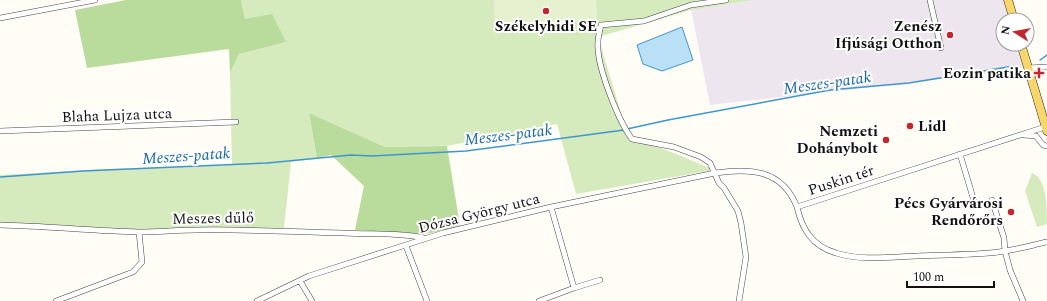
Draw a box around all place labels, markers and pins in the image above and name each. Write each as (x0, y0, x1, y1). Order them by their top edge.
marker: Székelyhidi SE (541, 6, 551, 16)
place label: Székelyhidi SE (495, 15, 597, 38)
place label: Zenész Ifjúsági Otthon (835, 15, 942, 55)
marker: Zenész Ifjúsági Otthon (945, 30, 955, 40)
place label: Eozin patika (943, 62, 1031, 85)
marker: Eozin patika (1034, 68, 1044, 78)
place label: Lidl (918, 115, 946, 138)
place label: Nemzeti Dohánybolt (797, 120, 878, 160)
marker: Lidl (905, 121, 915, 131)
marker: Nemzeti Dohánybolt (881, 135, 891, 145)
place label: Pécs Gyárvárosi Rendőrőrs (894, 192, 1003, 232)
marker: Pécs Gyárvárosi Rendőrőrs (1006, 207, 1016, 217)

